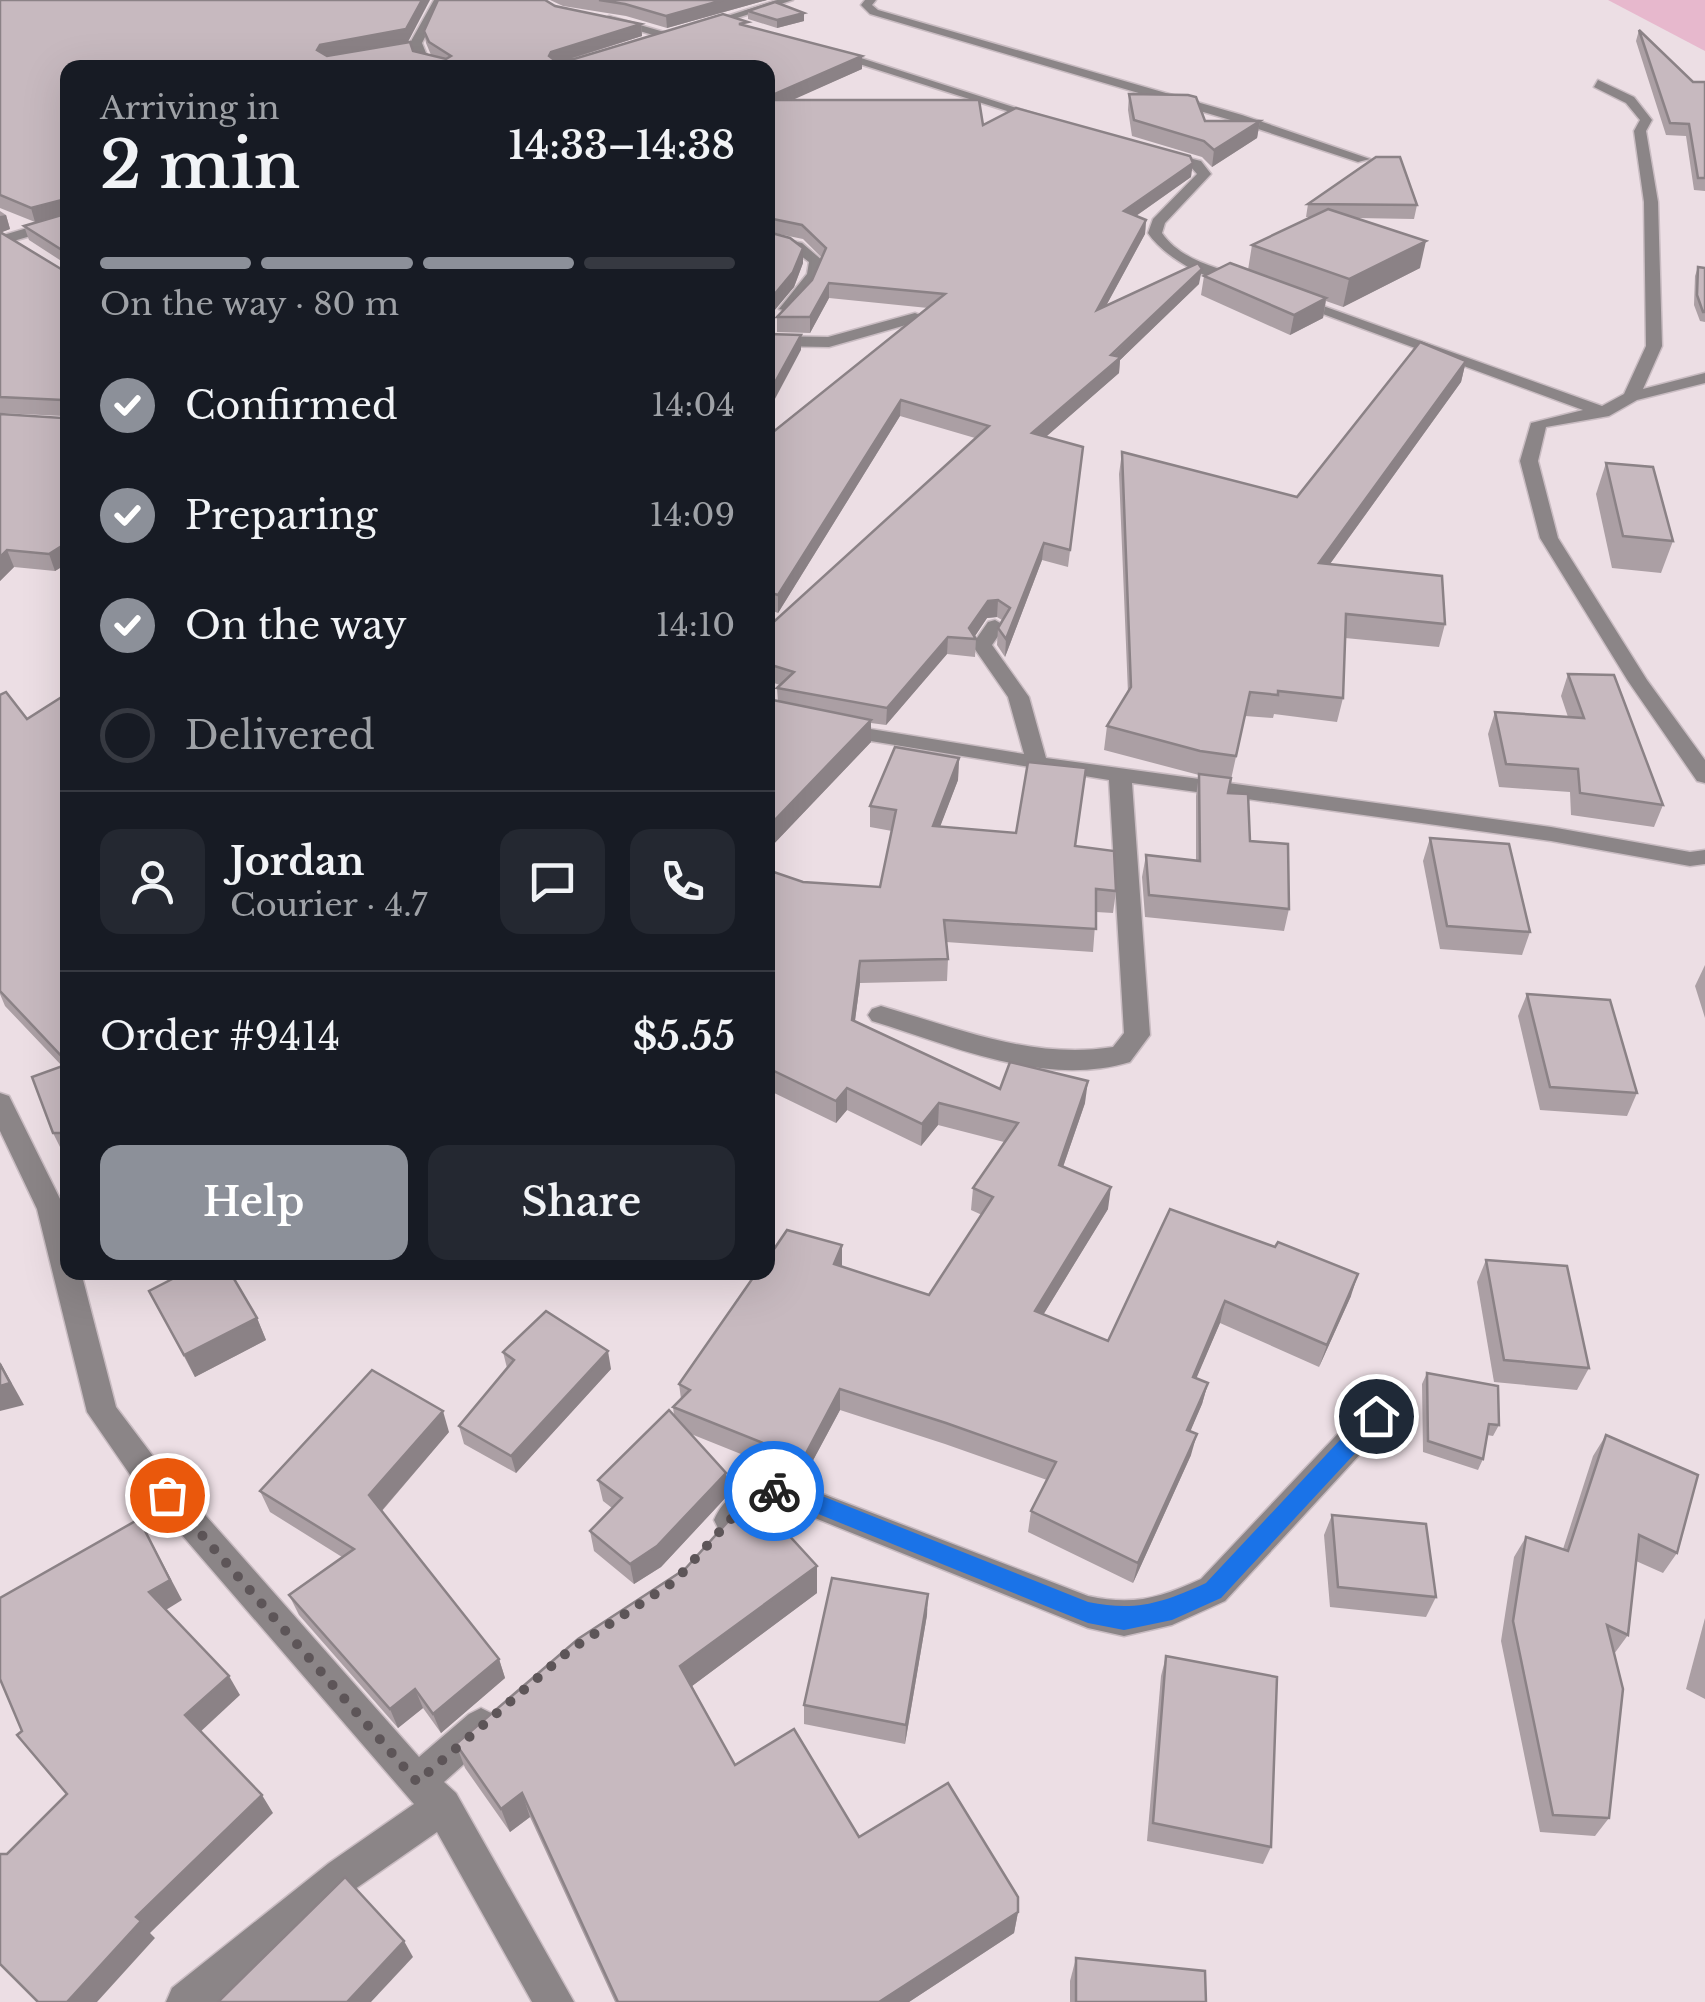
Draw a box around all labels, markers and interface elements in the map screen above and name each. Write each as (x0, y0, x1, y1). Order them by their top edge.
text: Arriving in (100, 88, 279, 128)
text: 14:33–14:38 (508, 122, 735, 169)
text: 2 min (100, 125, 300, 206)
text: On the way · 80 m (100, 284, 399, 324)
icon: check (100, 378, 155, 433)
text: Confirmed (185, 382, 398, 429)
text: 14:04 (651, 385, 735, 425)
icon: check (100, 488, 155, 543)
text: Preparing (185, 492, 377, 539)
text: 14:09 (649, 495, 735, 535)
icon: check (100, 598, 155, 653)
text: On the way (185, 602, 407, 649)
text: 14:10 (656, 605, 735, 645)
text: Delivered (185, 712, 375, 759)
button: person (100, 829, 205, 934)
button: chat (500, 829, 605, 934)
button: phone (630, 829, 735, 934)
text: Jordan (230, 838, 364, 885)
text: Courier · 4.7 (230, 885, 427, 925)
text: Order #9414 (100, 1013, 340, 1060)
text: $5.55 (633, 1013, 735, 1060)
button: Help (100, 1145, 408, 1260)
button: Share (428, 1145, 735, 1260)
pin (1334, 1374, 1419, 1459)
icon: home (1349, 1389, 1404, 1444)
courier (724, 1441, 824, 1541)
pin (125, 1453, 210, 1538)
icon: bike (747, 1464, 802, 1519)
icon: bag (140, 1468, 195, 1523)

